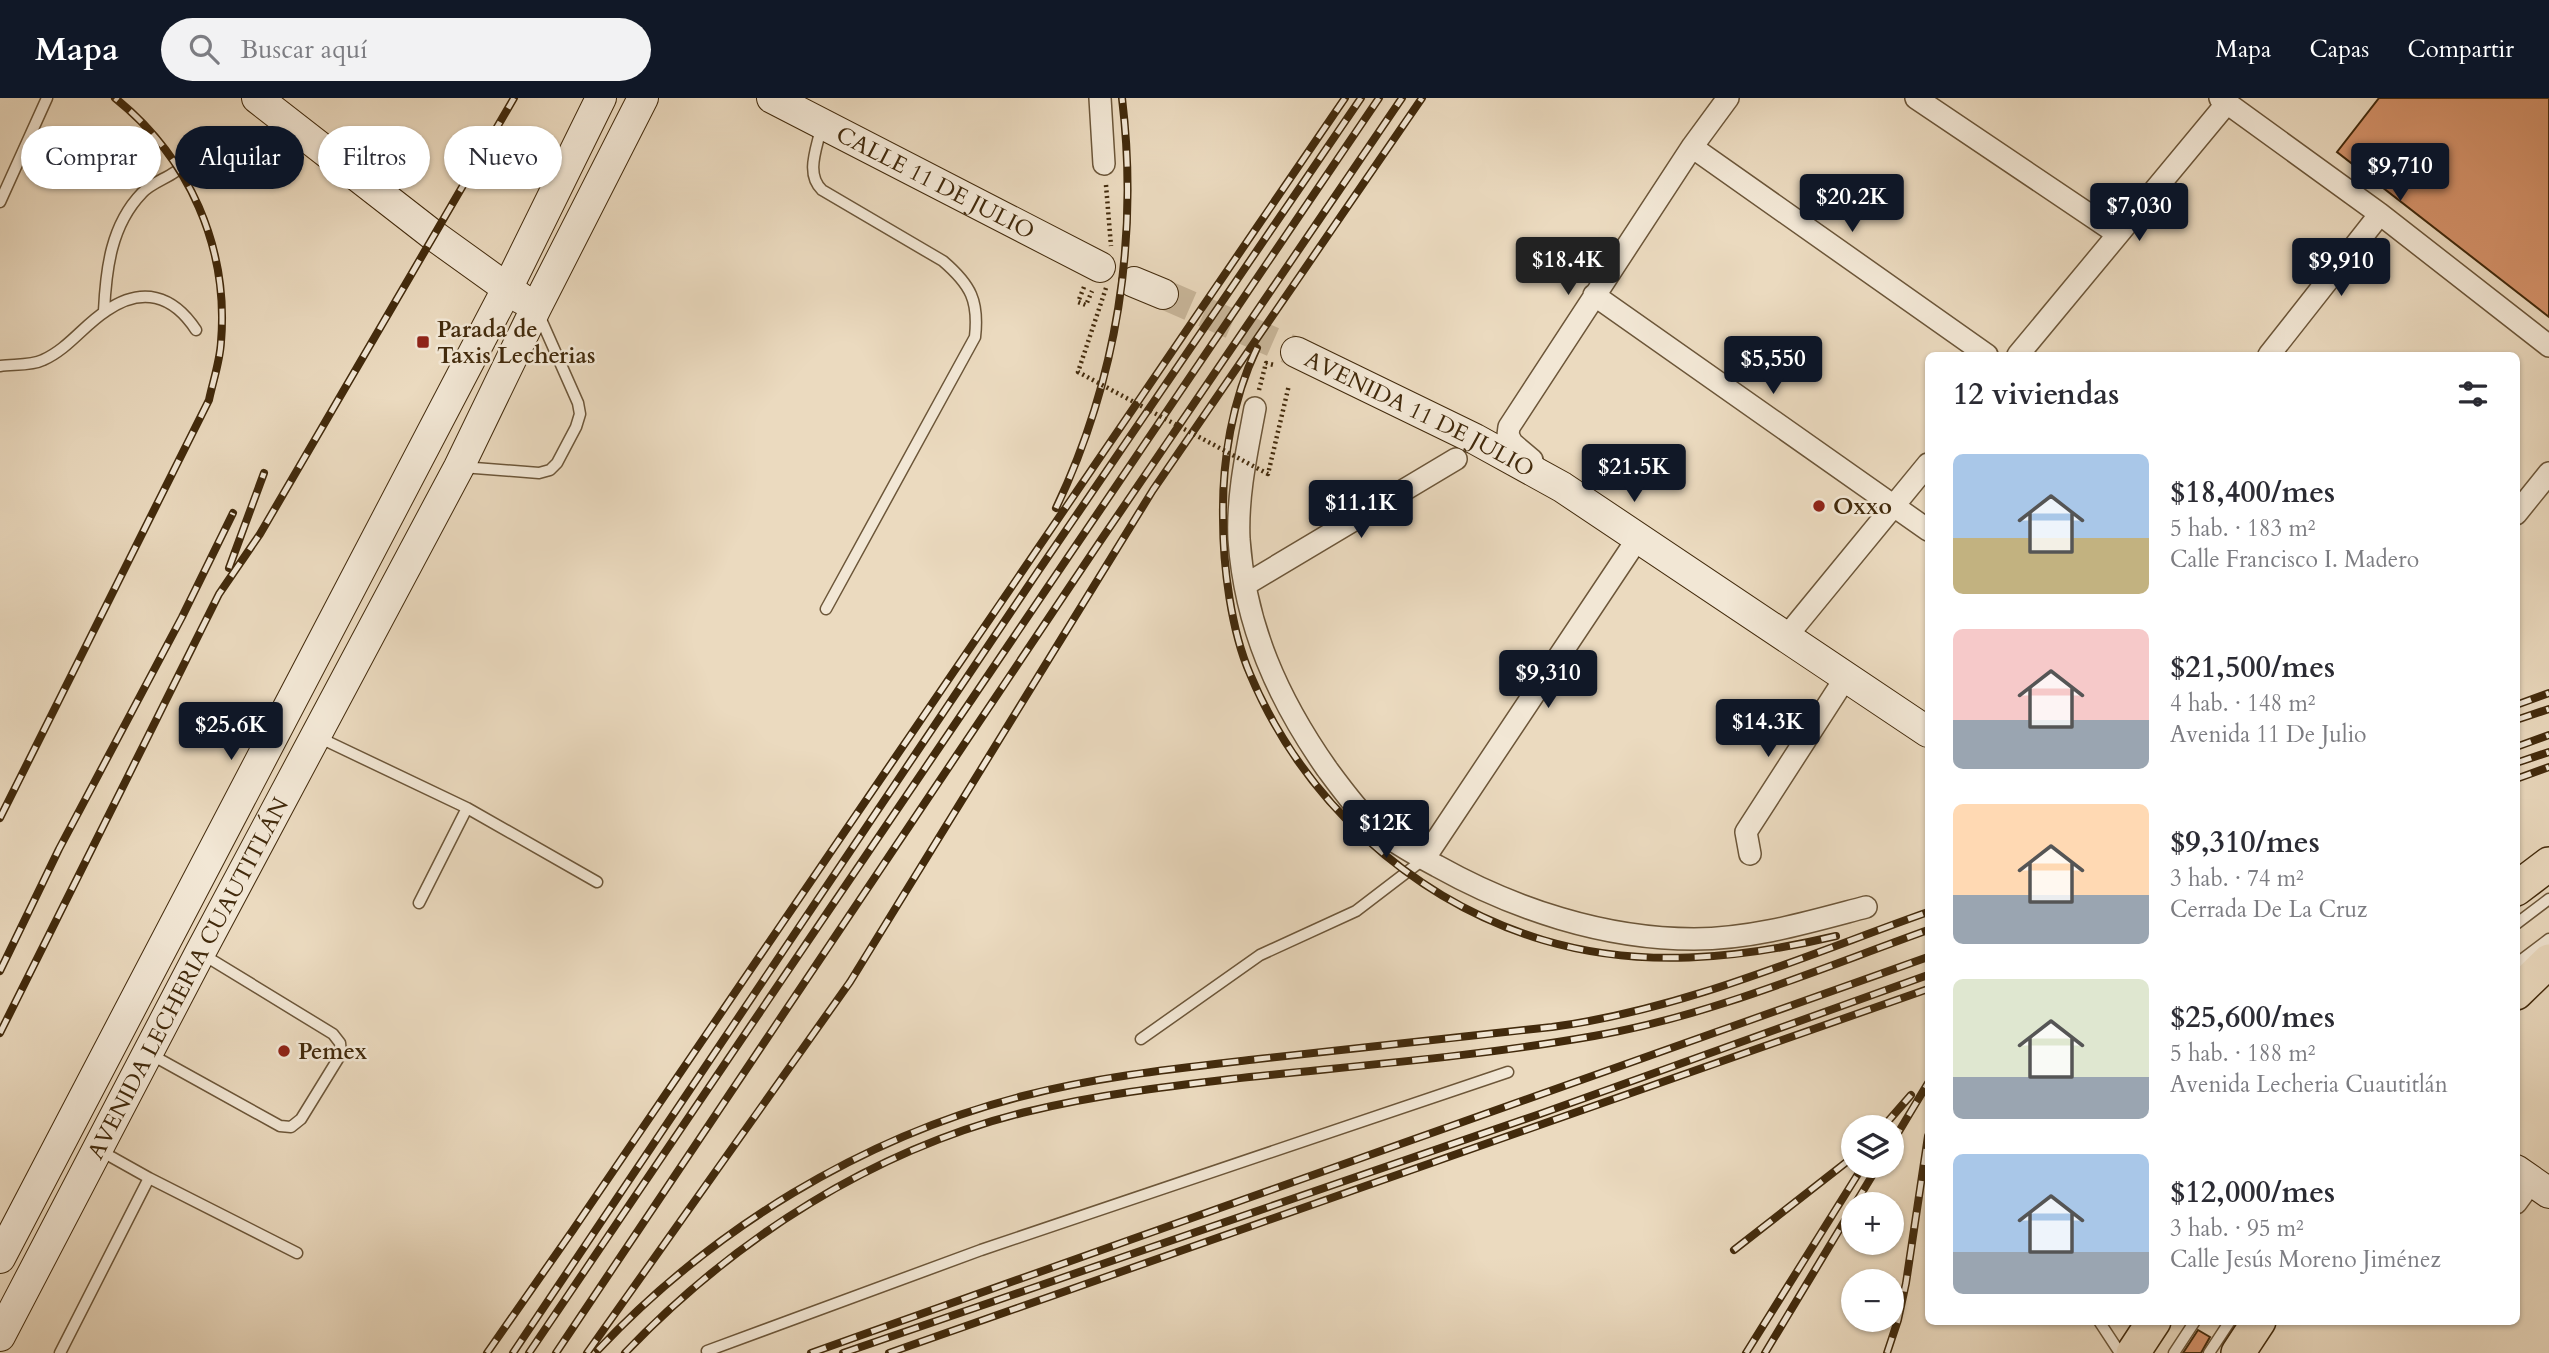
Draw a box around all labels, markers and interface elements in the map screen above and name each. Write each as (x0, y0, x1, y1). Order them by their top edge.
search box (161, 18, 651, 81)
text: Mapa (35, 27, 119, 72)
icon: search (185, 30, 223, 68)
text: Buscar aquí (241, 32, 368, 67)
text: Mapa (2215, 33, 2271, 66)
text: Capas (2309, 33, 2369, 66)
text: Compartir (2407, 33, 2514, 66)
street label: CALLE 11 DE JULIO (831, 119, 1040, 247)
chip: Comprar (21, 126, 161, 189)
chip: Alquilar (175, 126, 304, 189)
chip: Filtros (318, 126, 430, 189)
chip: Nuevo (444, 126, 562, 189)
pin: $9,710 (2343, 144, 2457, 203)
text: $9,710 (2367, 150, 2433, 181)
pin: $20.2K (1795, 174, 1909, 234)
text: $20.2K (1816, 181, 1888, 212)
pin: $7,030 (2082, 184, 2196, 243)
text: $7,030 (2106, 190, 2172, 221)
pin: $18.4K (1511, 238, 1625, 297)
pin: $9,910 (2284, 238, 2398, 298)
text: $18.4K (1532, 244, 1604, 275)
text: $9,910 (2308, 245, 2374, 276)
place label: Parada de Taxis Lecherias (437, 314, 596, 371)
marker: Parada de Taxis Lecherias (415, 334, 431, 350)
pin: $5,550 (1716, 336, 1830, 396)
street label: AVENIDA 11 DE JULIO (1299, 343, 1540, 485)
text: $5,550 (1740, 343, 1806, 374)
text: 12 viviendas (1953, 374, 2119, 415)
icon: filters (2454, 375, 2492, 413)
pin: $21.5K (1577, 444, 1691, 504)
text: $21.5K (1598, 451, 1670, 482)
text: $18,400/mes (2170, 472, 2335, 513)
pin: $11.1K (1304, 480, 1418, 540)
icon: home (2009, 482, 2093, 566)
text: $11.1K (1325, 487, 1397, 518)
place label: Oxxo (1833, 491, 1892, 522)
marker: Oxxo (1811, 498, 1827, 514)
text: 5 hab. · 183 m² (2170, 513, 2316, 544)
text: Calle Francisco I. Madero (2170, 544, 2419, 575)
text: $21,500/mes (2170, 647, 2335, 688)
pin: $9,310 (1491, 650, 1605, 710)
text: $9,310 (1515, 657, 1581, 688)
icon: home (2009, 657, 2093, 741)
text: 4 hab. · 148 m² (2170, 688, 2316, 719)
pin: $14.3K (1711, 700, 1825, 759)
pin: $25.6K (174, 702, 288, 762)
text: $14.3K (1732, 706, 1804, 737)
text: $25.6K (195, 709, 267, 740)
text: Avenida 11 De Julio (2170, 719, 2367, 750)
street label: AVENIDA LECHERIA CUAUTITLÁN (80, 792, 296, 1165)
pin: $12K (1345, 800, 1427, 860)
text: $12K (1359, 807, 1413, 838)
text: $9,310/mes (2170, 822, 2320, 863)
icon: home (2009, 832, 2093, 916)
text: 3 hab. · 74 m² (2170, 863, 2304, 894)
text: Cerrada De La Cruz (2170, 894, 2367, 925)
text: $25,600/mes (2170, 997, 2335, 1038)
icon: home (2009, 1007, 2093, 1091)
place label: Pemex (298, 1036, 368, 1067)
text: 5 hab. · 188 m² (2170, 1038, 2316, 1069)
marker: Pemex (276, 1043, 292, 1059)
text: Avenida Lecheria Cuautitlán (2170, 1069, 2448, 1100)
map controls (1841, 1115, 1904, 1332)
button: layers (1841, 1115, 1904, 1178)
text: $12,000/mes (2170, 1172, 2335, 1213)
icon: home (2009, 1182, 2093, 1266)
button: + (1841, 1192, 1904, 1255)
text: 3 hab. · 95 m² (2170, 1213, 2304, 1244)
text: Calle Jesús Moreno Jiménez (2170, 1244, 2441, 1275)
button: − (1841, 1269, 1904, 1332)

